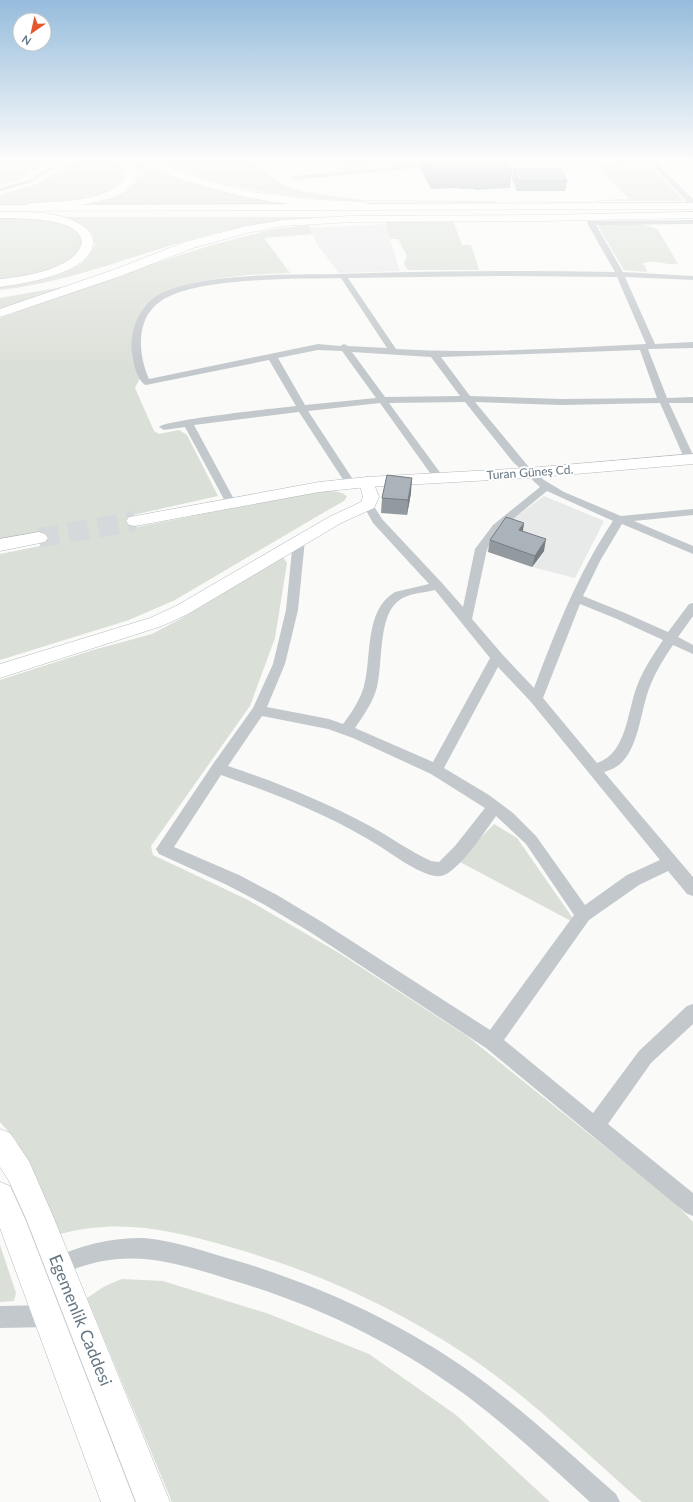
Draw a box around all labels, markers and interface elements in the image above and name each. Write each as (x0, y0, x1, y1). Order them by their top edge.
north arrow (12, 12, 52, 52)
text: N (19, 33, 33, 48)
street label: Turan Güneş Cd. (486, 461, 574, 483)
street label: Egemenlik Caddesi (45, 1251, 117, 1389)

